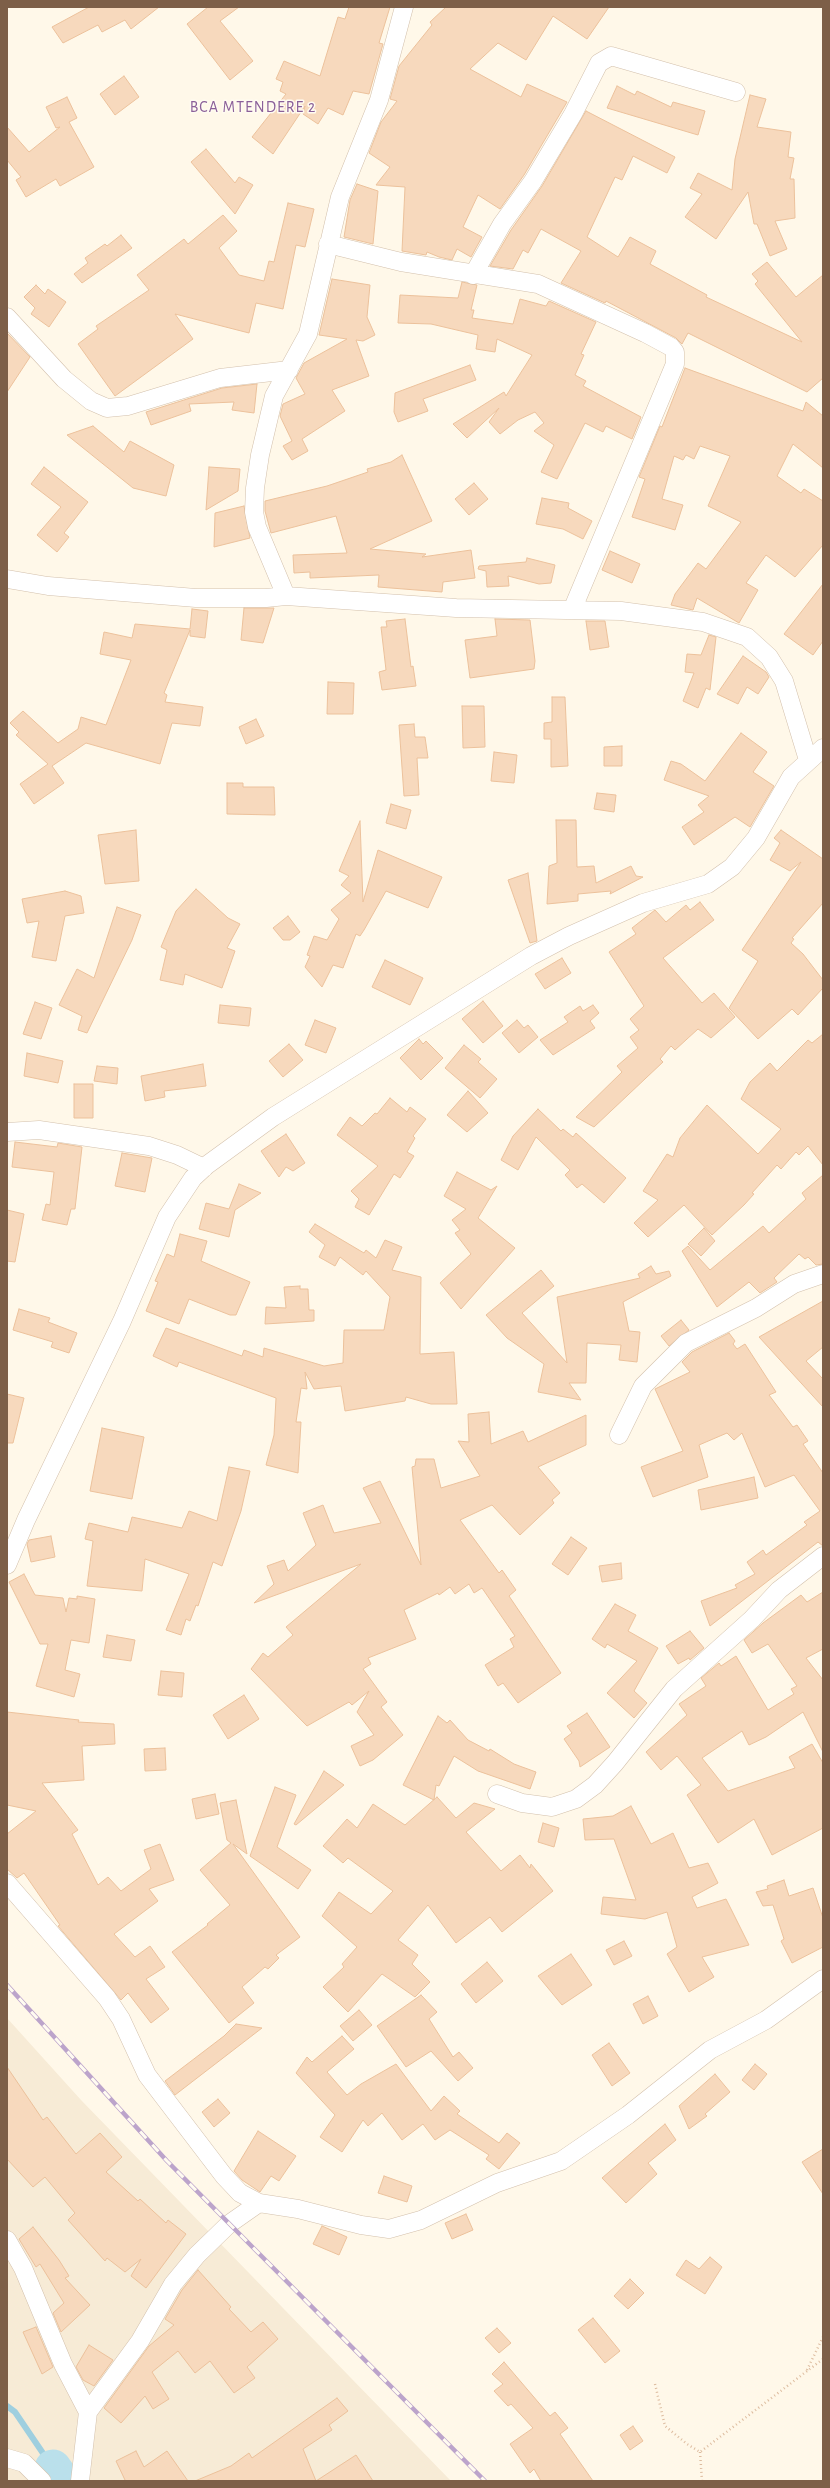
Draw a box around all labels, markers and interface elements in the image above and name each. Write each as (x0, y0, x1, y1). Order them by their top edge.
district label: BCA MTENDERE 2 (190, 97, 316, 117)

